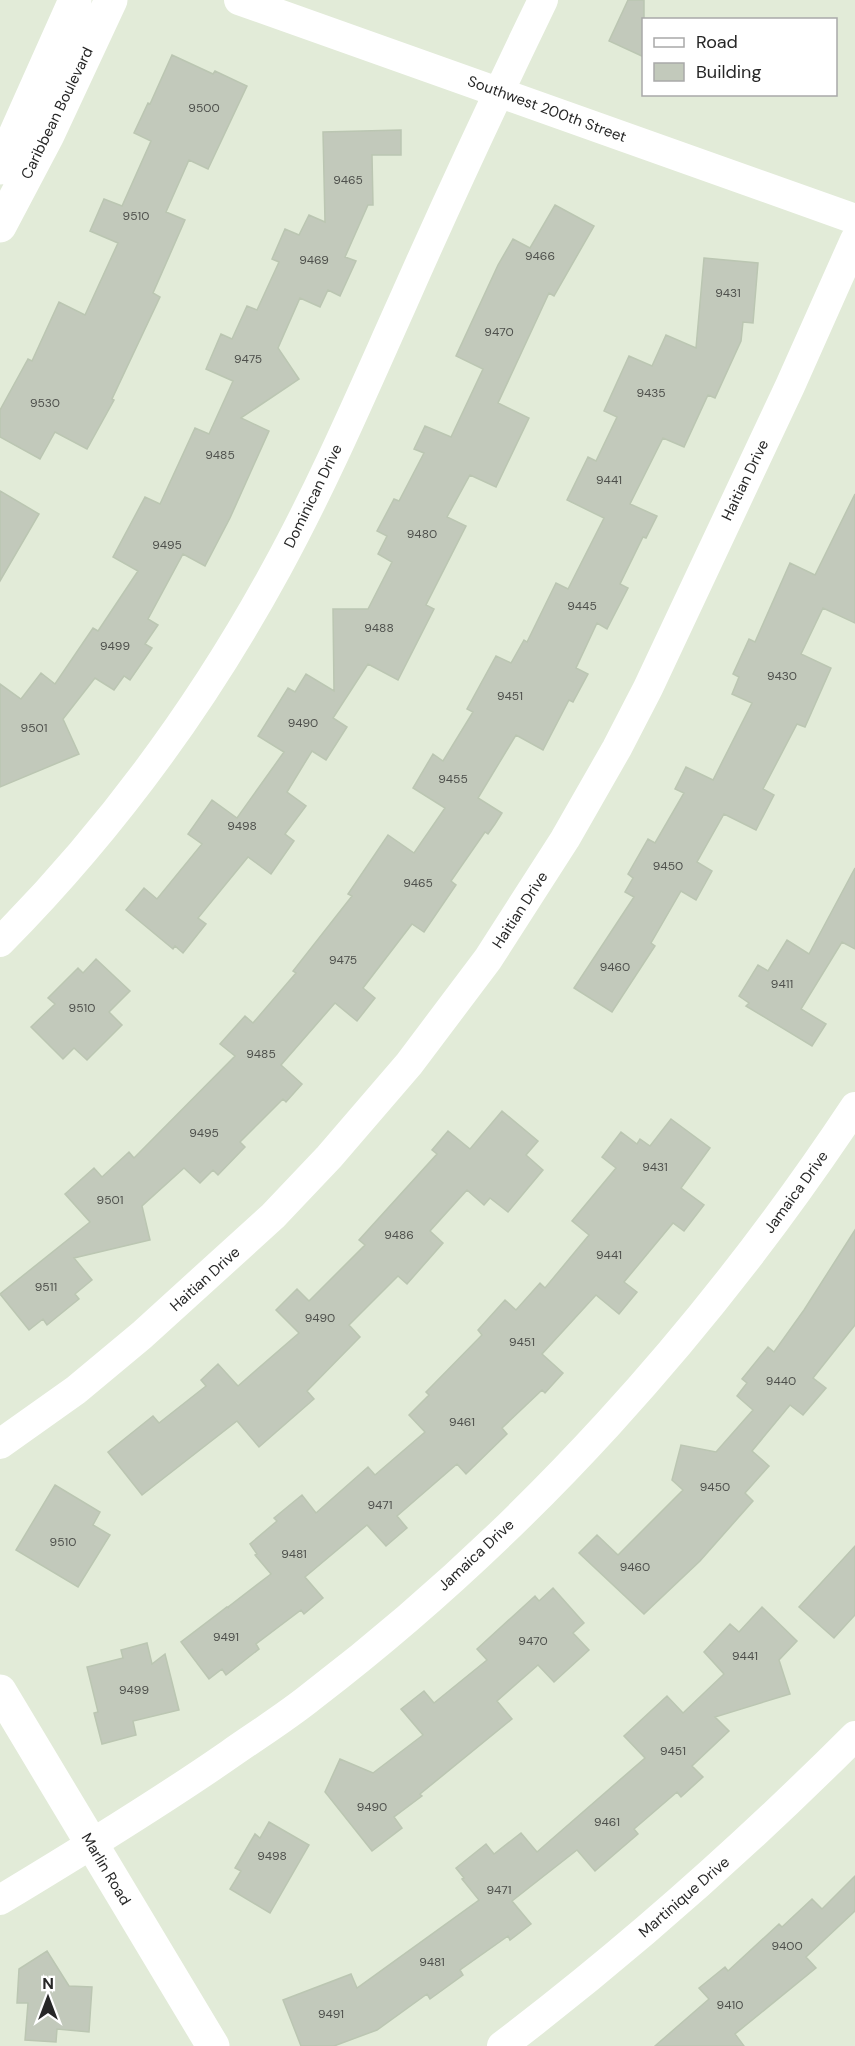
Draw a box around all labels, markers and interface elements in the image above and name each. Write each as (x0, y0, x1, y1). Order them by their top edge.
legend (642, 18, 837, 96)
text: Road (696, 30, 738, 54)
street label: Caribbean Boulevard (16, 44, 98, 182)
text: Building (696, 60, 761, 84)
street label: Southwest 200th Street (465, 71, 629, 147)
house number: 9500 (188, 100, 220, 116)
house number: 9465 (333, 172, 363, 188)
house number: 9510 (123, 208, 149, 224)
house number: 9466 (525, 248, 555, 264)
house number: 9469 (299, 252, 329, 268)
house number: 9431 (715, 285, 741, 301)
house number: 9470 (484, 324, 514, 340)
house number: 9475 (234, 351, 262, 367)
house number: 9435 (636, 385, 666, 401)
house number: 9530 (30, 395, 60, 411)
street label: Haitian Drive (717, 436, 773, 524)
street label: Dominican Drive (279, 441, 347, 551)
house number: 9485 (205, 447, 235, 463)
house number: 9441 (596, 472, 622, 488)
house number: 9480 (407, 526, 437, 542)
house number: 9495 (152, 537, 182, 553)
house number: 9445 (567, 598, 597, 614)
house number: 9488 (364, 620, 394, 636)
house number: 9499 (100, 638, 130, 654)
house number: 9430 (767, 668, 797, 684)
house number: 9451 (497, 688, 523, 704)
house number: 9490 (288, 715, 318, 731)
house number: 9501 (21, 720, 47, 736)
house number: 9455 (438, 771, 468, 787)
house number: 9498 (227, 818, 257, 834)
house number: 9450 (653, 858, 683, 874)
street label: Haitian Drive (488, 868, 552, 952)
house number: 9465 (403, 875, 433, 891)
house number: 9475 (329, 952, 357, 968)
house number: 9460 (600, 959, 630, 975)
house number: 9411 (771, 976, 793, 992)
house number: 9510 (69, 1000, 95, 1016)
house number: 9485 (246, 1046, 276, 1062)
house number: 9495 (189, 1125, 219, 1141)
street label: Jamaica Drive (759, 1147, 833, 1237)
house number: 9431 (642, 1159, 668, 1175)
house number: 9501 (97, 1192, 123, 1208)
house number: 9486 (384, 1227, 414, 1243)
street label: Haitian Drive (166, 1242, 244, 1316)
house number: 9441 (596, 1247, 622, 1263)
house number: 9511 (35, 1279, 57, 1295)
house number: 9490 (305, 1310, 335, 1326)
house number: 9451 (509, 1334, 535, 1350)
house number: 9440 (766, 1373, 796, 1389)
house number: 9461 (449, 1414, 475, 1430)
house number: 9450 (700, 1479, 730, 1495)
house number: 9471 (367, 1497, 393, 1513)
street label: Jamaica Drive (434, 1515, 518, 1595)
house number: 9510 (50, 1534, 76, 1550)
house number: 9481 (281, 1546, 307, 1562)
house number: 9460 (620, 1559, 650, 1575)
house number: 9491 (213, 1629, 239, 1645)
house number: 9470 (518, 1633, 548, 1649)
house number: 9441 (732, 1648, 758, 1664)
house number: 9499 (119, 1682, 149, 1698)
house number: 9451 (660, 1743, 686, 1759)
house number: 9490 (357, 1799, 387, 1815)
house number: 9461 (594, 1814, 620, 1830)
street label: Marlin Road (77, 1829, 135, 1909)
house number: 9498 (257, 1848, 287, 1864)
street label: Martinique Drive (634, 1852, 734, 1942)
house number: 9471 (486, 1882, 512, 1898)
house number: 9400 (771, 1938, 803, 1954)
house number: 9481 (419, 1954, 445, 1970)
north arrow (18, 1968, 78, 2028)
text: N (42, 1973, 54, 1994)
house number: 9410 (717, 1997, 743, 2013)
house number: 9491 (318, 2006, 344, 2022)

